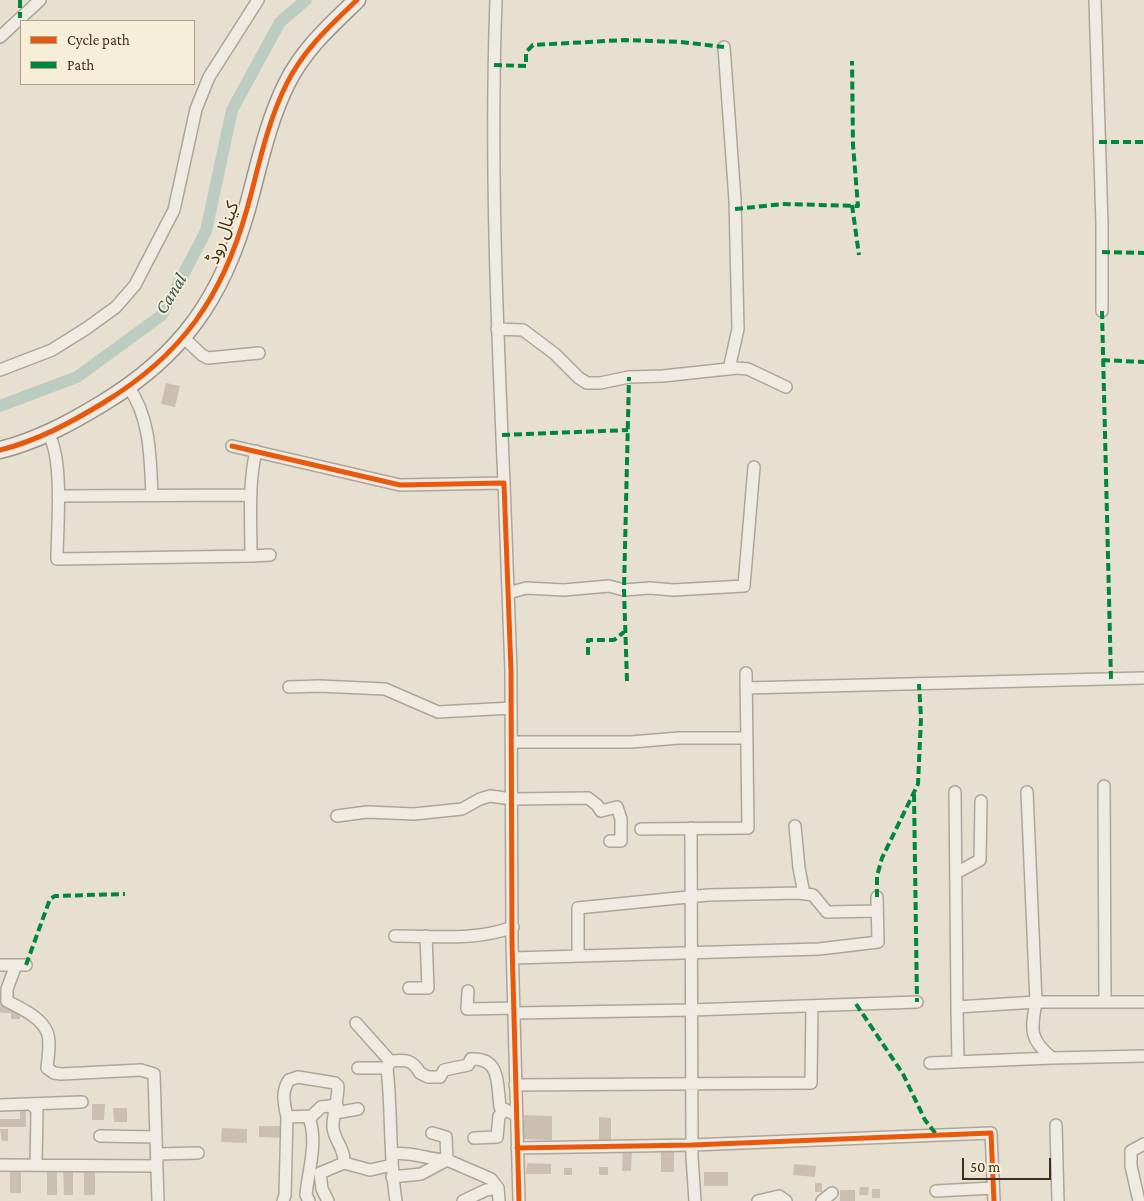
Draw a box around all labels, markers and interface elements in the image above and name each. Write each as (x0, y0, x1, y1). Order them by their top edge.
legend (20, 20, 195, 85)
text: Cycle path (67, 32, 130, 48)
text: Path (67, 57, 94, 73)
street label: کینال روڈ (202, 199, 244, 267)
water label: Canal (150, 270, 192, 318)
scale bar (964, 1148, 1053, 1180)
text: 50 m (970, 1159, 1000, 1175)

